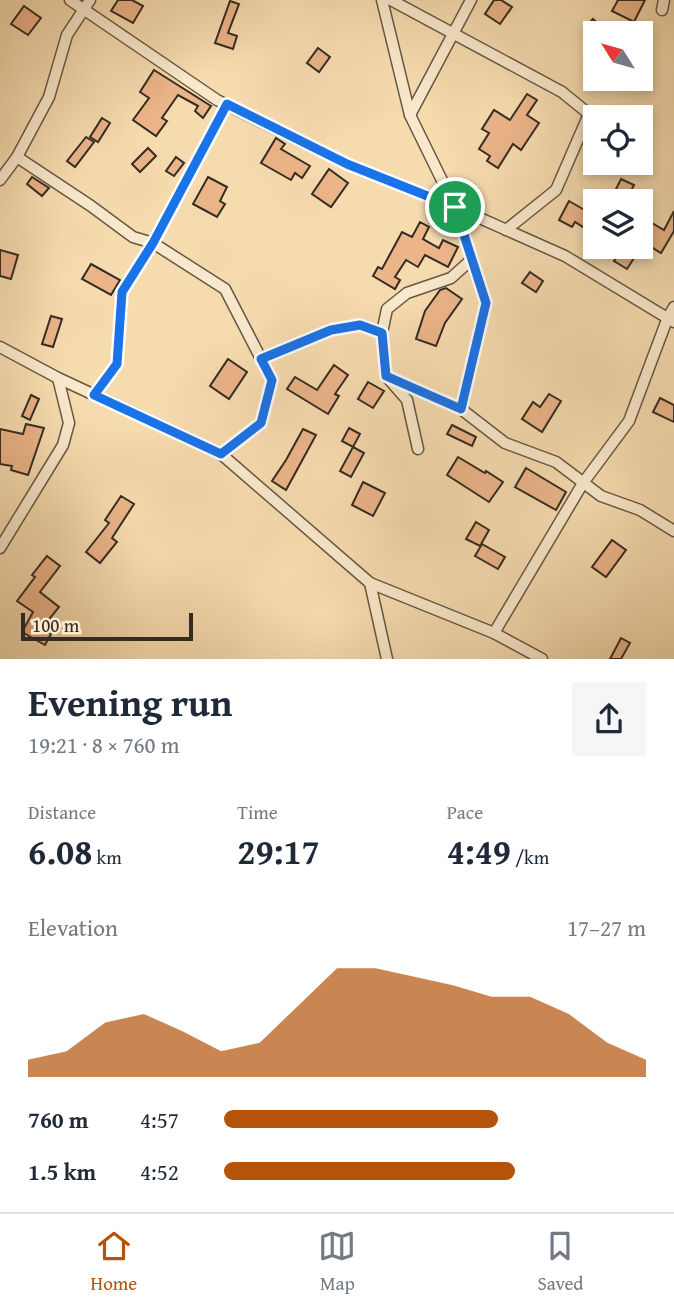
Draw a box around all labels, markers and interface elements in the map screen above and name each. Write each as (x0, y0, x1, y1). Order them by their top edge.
north arrow (583, 21, 653, 91)
map controls (583, 21, 653, 259)
button: locate (583, 105, 653, 175)
pin (425, 177, 485, 237)
icon: arrive (436, 188, 474, 226)
button: layers (583, 189, 653, 259)
scale bar (21, 610, 192, 642)
text: 100 m (32, 611, 79, 639)
text: Evening run (28, 674, 232, 730)
button: share (572, 682, 646, 756)
text: 19:21 · 8 × 760 m (28, 728, 180, 761)
text: Distance (28, 798, 96, 826)
text: Time (237, 798, 278, 826)
text: Pace (447, 798, 483, 826)
text: 6.08 (28, 826, 92, 877)
text: 29:17 (237, 826, 320, 877)
text: 4:49 (447, 826, 511, 877)
text: km (92, 843, 122, 871)
text: /km (511, 843, 549, 871)
text: Elevation (28, 911, 118, 944)
text: 17–27 m (567, 911, 646, 944)
text: 760 m (28, 1103, 89, 1136)
text: 4:57 (140, 1103, 179, 1136)
text: 1.5 km (28, 1155, 96, 1188)
text: 4:52 (140, 1155, 179, 1188)
tab: Home (91, 1227, 137, 1297)
tab: Map (318, 1227, 356, 1297)
tab: Saved (537, 1227, 583, 1297)

